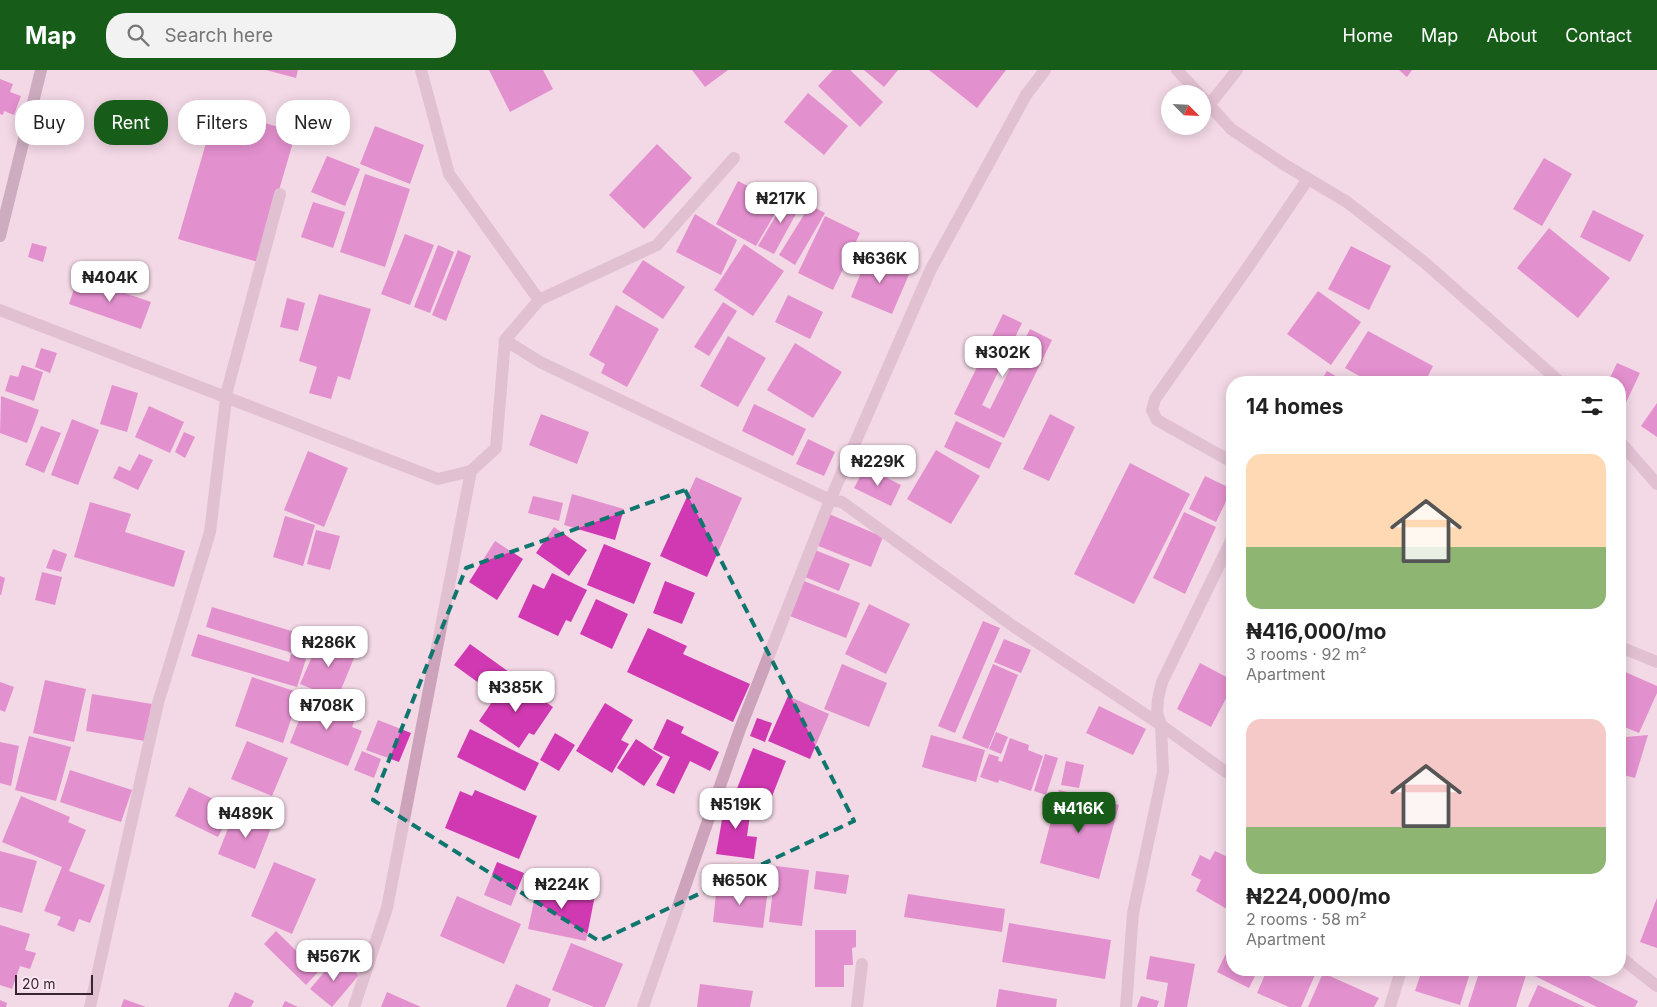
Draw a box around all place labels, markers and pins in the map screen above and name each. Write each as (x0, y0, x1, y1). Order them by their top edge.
pin: ₦217K (746, 182, 816, 224)
pin: ₦636K (845, 242, 915, 284)
pin: ₦404K (75, 260, 145, 303)
pin: ₦302K (968, 336, 1038, 378)
pin: ₦229K (843, 444, 913, 487)
pin: ₦286K (294, 626, 364, 668)
pin: ₦385K (481, 670, 551, 713)
pin: ₦708K (292, 688, 362, 731)
pin: ₦519K (701, 788, 771, 830)
pin: ₦416K (1044, 792, 1114, 834)
pin: ₦489K (211, 796, 281, 839)
pin: ₦650K (705, 864, 775, 906)
pin: ₦224K (527, 868, 597, 910)
pin: ₦567K (299, 940, 369, 982)

